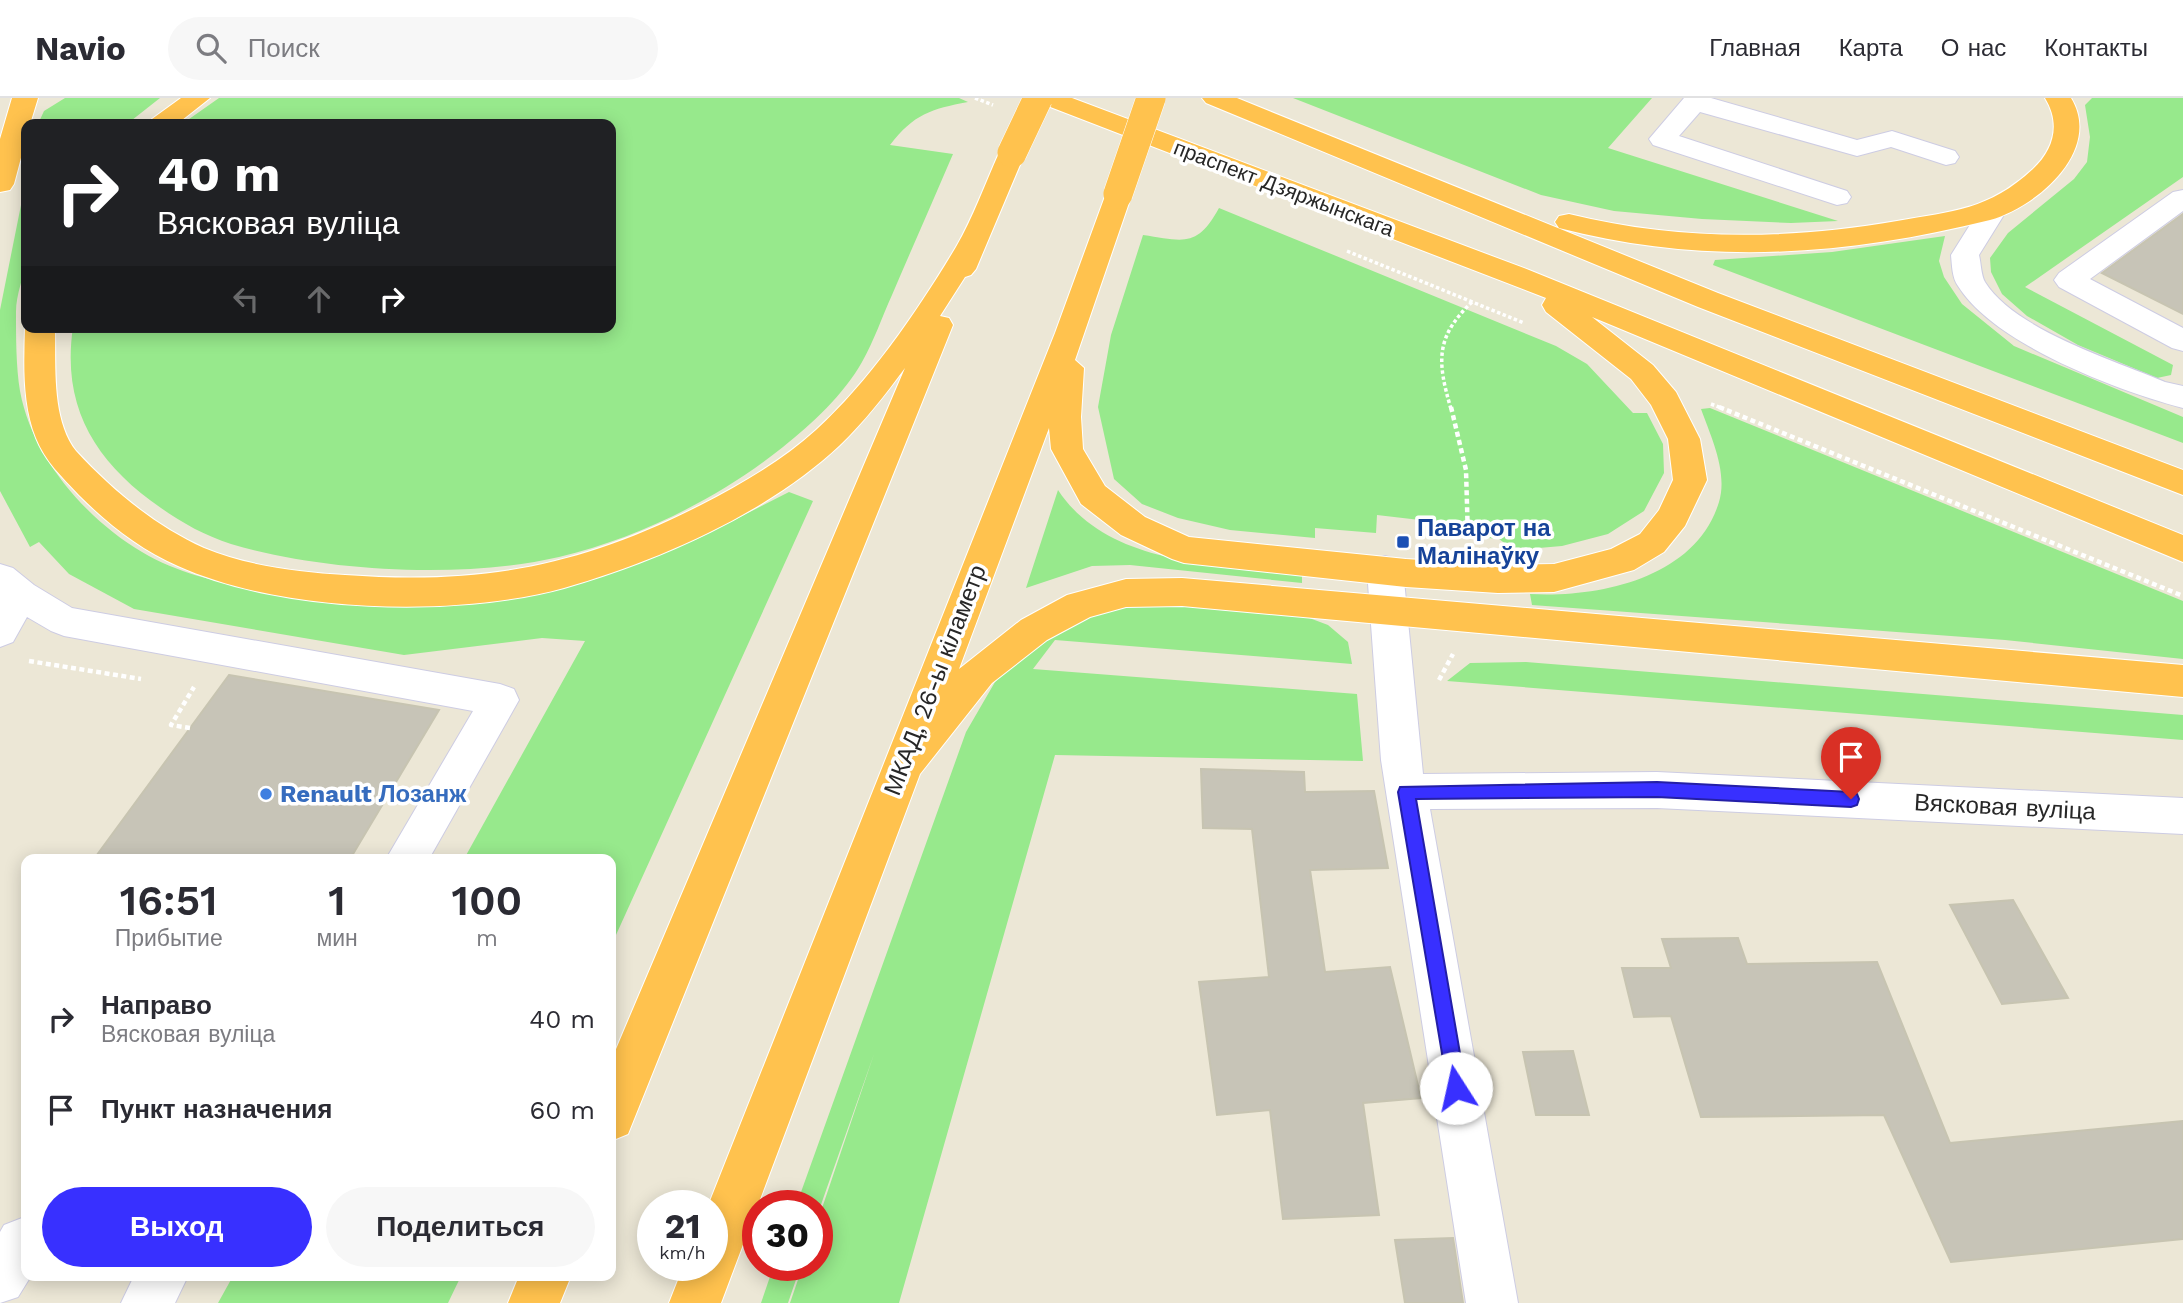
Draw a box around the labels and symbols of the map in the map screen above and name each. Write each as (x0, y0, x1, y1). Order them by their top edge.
street label: праспект Дзяржынскага (1171, 134, 1398, 242)
place label: Паварот на Малінаўку (1417, 514, 1551, 570)
marker: Паварот на Малінаўку (1395, 534, 1411, 550)
street label: МКАД, 26-ы кіламетр (878, 561, 992, 799)
pin (1821, 727, 1881, 799)
place label: Renault Лозанж (280, 780, 467, 808)
marker: Renault Лозанж (258, 786, 274, 802)
street label: Вясковая вуліца (1913, 788, 2097, 826)
position arrow (1419, 1051, 1493, 1125)
speed limit sign: 30 (742, 1190, 833, 1281)

